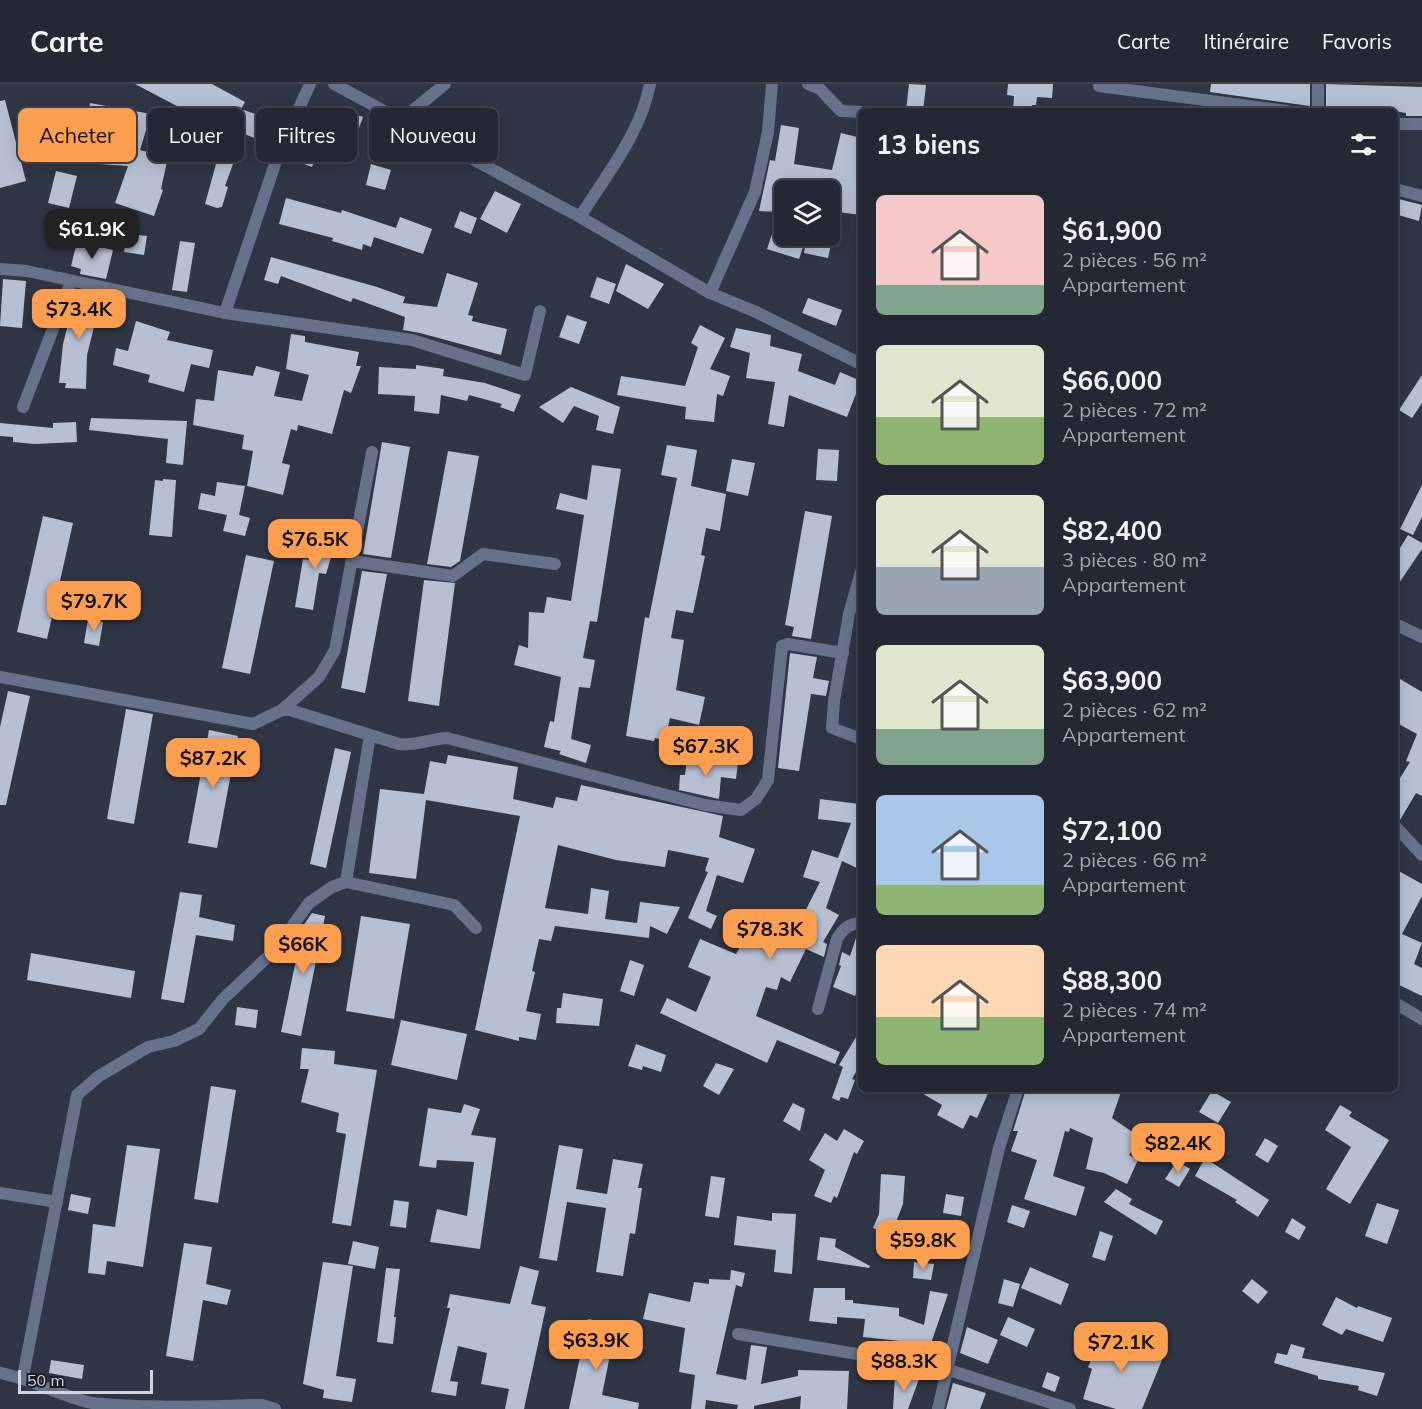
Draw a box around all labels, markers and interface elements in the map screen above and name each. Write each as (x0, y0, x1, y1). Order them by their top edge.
text: Carte (30, 24, 104, 59)
text: Carte (1117, 28, 1171, 54)
text: Itinéraire (1204, 28, 1289, 54)
text: Favoris (1322, 28, 1392, 54)
chip: Acheter (18, 108, 136, 162)
chip: Louer (148, 108, 244, 162)
chip: Filtres (256, 108, 357, 162)
chip: Nouveau (369, 108, 498, 162)
text: 13 biens (876, 128, 980, 161)
icon: filters (1347, 128, 1380, 161)
map controls (774, 180, 840, 246)
button: layers (774, 180, 840, 246)
pin: $61.9K (43, 209, 141, 260)
text: $61,900 (1062, 214, 1162, 247)
text: $61.9K (59, 216, 125, 241)
icon: home (924, 219, 996, 291)
text: 2 pièces · 56 m² (1062, 247, 1207, 272)
text: Appartement (1062, 272, 1185, 297)
pin: $73.4K (30, 289, 128, 340)
text: $73.4K (46, 296, 112, 321)
text: $66,000 (1062, 364, 1162, 397)
icon: home (924, 369, 996, 441)
text: 2 pièces · 72 m² (1062, 397, 1207, 422)
text: Appartement (1062, 422, 1185, 447)
text: $82,400 (1062, 514, 1162, 547)
pin: $76.5K (266, 519, 364, 570)
icon: home (924, 519, 996, 591)
text: $76.5K (282, 526, 348, 551)
text: 3 pièces · 80 m² (1062, 547, 1207, 572)
text: Appartement (1062, 572, 1185, 597)
pin: $79.7K (45, 581, 143, 632)
text: $79.7K (61, 588, 127, 613)
text: $63,900 (1062, 664, 1162, 697)
icon: home (924, 669, 996, 741)
text: 2 pièces · 62 m² (1062, 697, 1207, 722)
text: Appartement (1062, 722, 1185, 747)
pin: $67.3K (657, 726, 755, 777)
text: $67.3K (673, 733, 739, 758)
pin: $87.2K (164, 738, 262, 789)
text: $87.2K (180, 745, 246, 770)
text: $72,100 (1062, 814, 1162, 847)
icon: home (924, 819, 996, 891)
text: 2 pièces · 66 m² (1062, 847, 1207, 872)
text: Appartement (1062, 872, 1185, 897)
pin: $78.3K (721, 909, 819, 960)
text: $78.3K (737, 916, 803, 941)
pin: $66K (267, 924, 339, 975)
text: $66K (278, 931, 328, 956)
text: $88,300 (1062, 964, 1162, 997)
icon: home (924, 969, 996, 1041)
text: 2 pièces · 74 m² (1062, 997, 1207, 1022)
text: Appartement (1062, 1022, 1185, 1047)
pin: $82.4K (1129, 1123, 1227, 1174)
text: $82.4K (1145, 1130, 1211, 1155)
pin: $59.8K (874, 1220, 972, 1271)
text: $59.8K (890, 1227, 956, 1252)
pin: $63.9K (547, 1320, 645, 1371)
pin: $72.1K (1072, 1322, 1170, 1373)
text: $63.9K (563, 1327, 629, 1352)
text: $72.1K (1088, 1329, 1154, 1354)
pin: $88.3K (855, 1341, 953, 1392)
text: $88.3K (871, 1348, 937, 1373)
scale bar (18, 1367, 153, 1394)
text: 50 m (27, 1370, 64, 1390)

